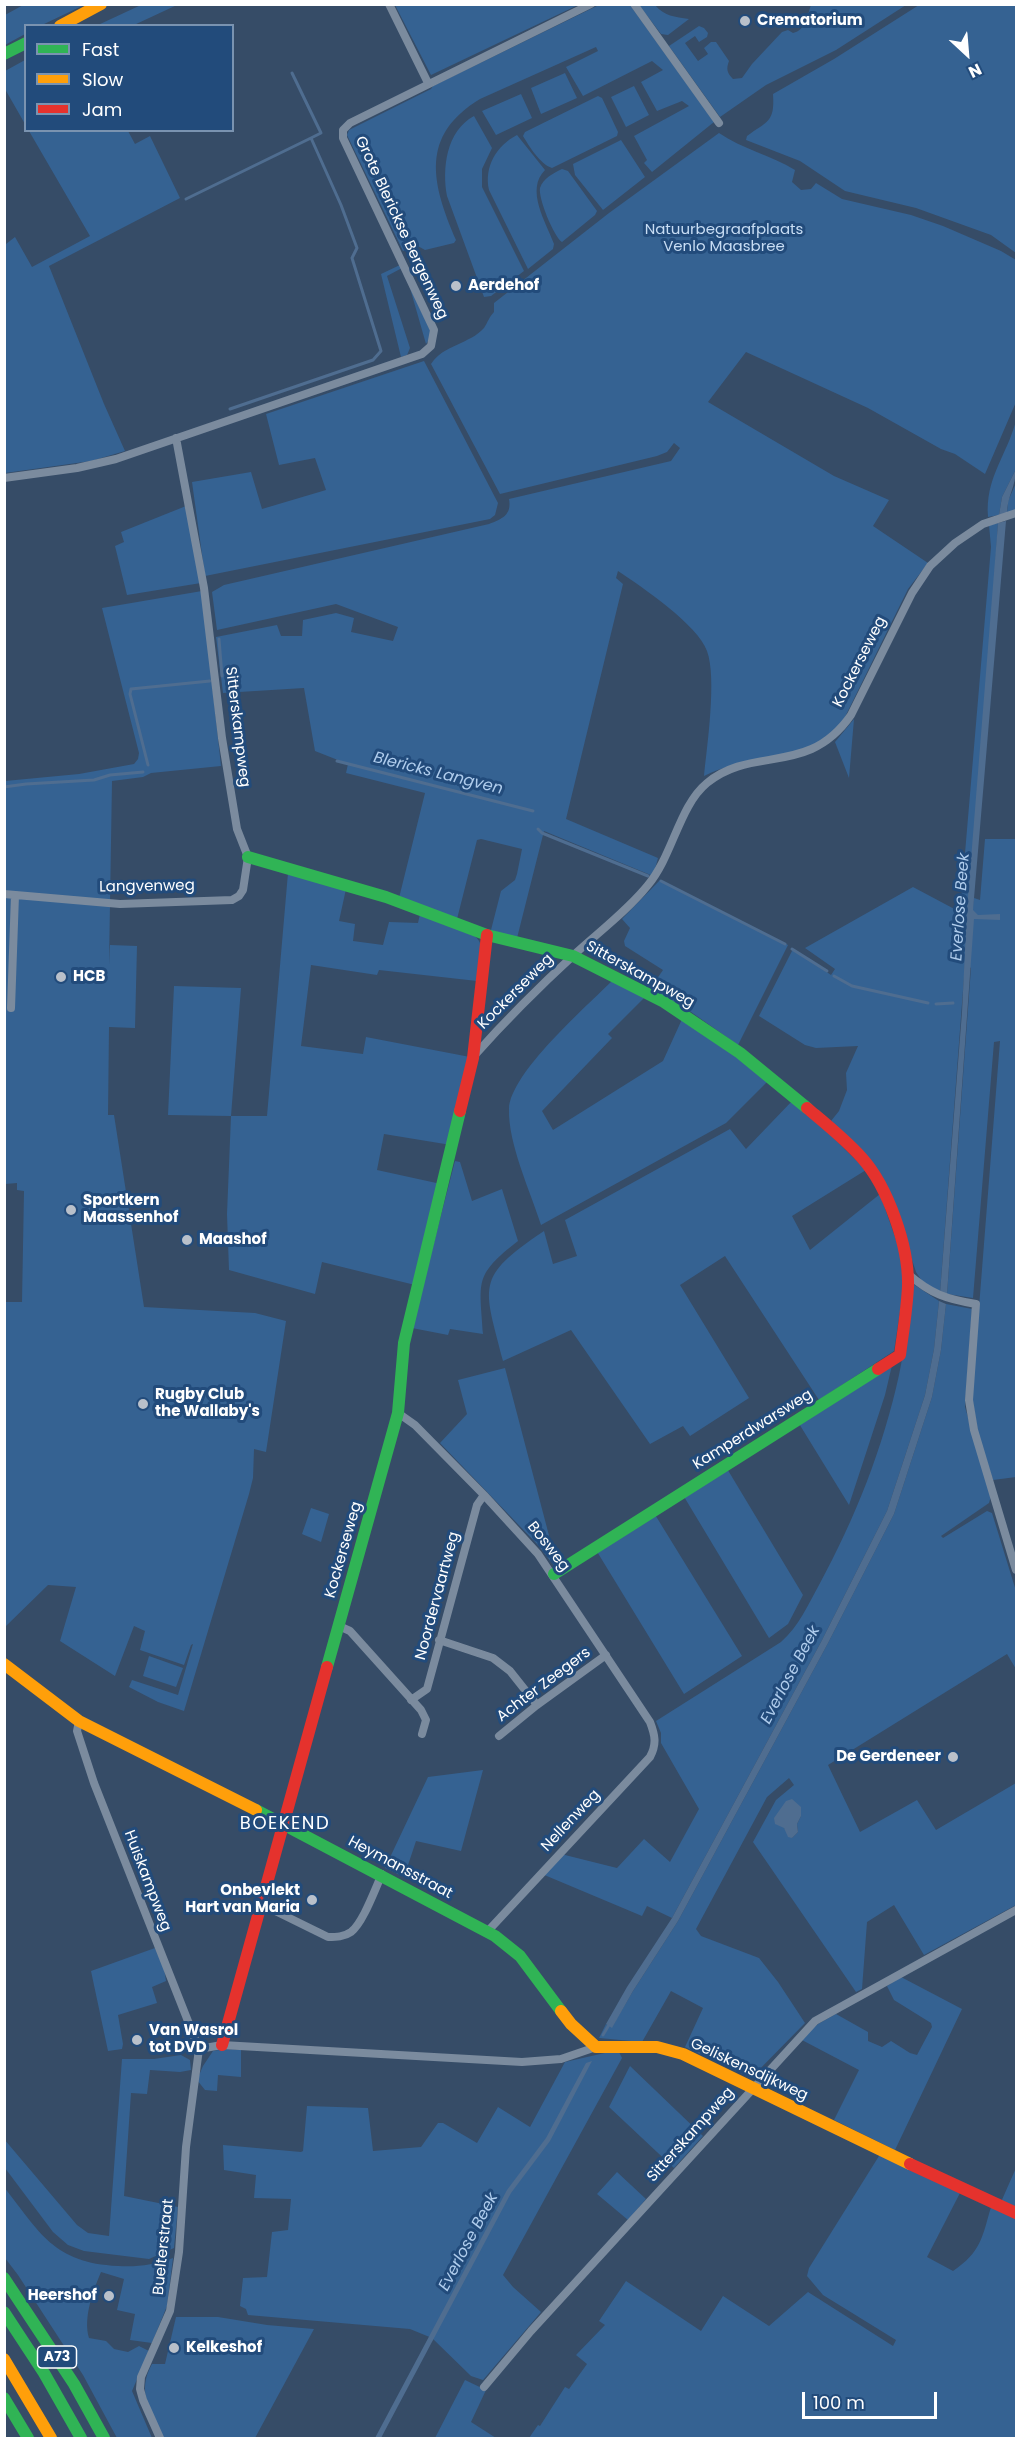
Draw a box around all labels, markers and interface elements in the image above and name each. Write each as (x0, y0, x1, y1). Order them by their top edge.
place label: Crematorium (757, 12, 863, 30)
marker: Crematorium (738, 14, 752, 28)
legend (24, 24, 234, 132)
north arrow (937, 24, 997, 84)
text: Fast (82, 37, 119, 62)
text: N (965, 58, 986, 84)
text: Slow (82, 67, 123, 92)
text: Jam (82, 97, 122, 122)
street label: Grote Blerickse Bergenweg (351, 134, 451, 322)
park label: Natuurbegraafplaats Venlo Maasbree (645, 221, 803, 256)
place label: Aerdehof (468, 277, 539, 295)
marker: Aerdehof (449, 279, 463, 293)
street label: Kockerseweg (829, 614, 891, 710)
street label: Sitterskampweg (221, 666, 253, 788)
water label: Blericks Langven (371, 749, 505, 799)
water label: Everlose Beek (948, 852, 974, 962)
street label: Langvenweg (99, 877, 195, 897)
street label: Sitterskampweg (583, 938, 697, 1012)
street label: Kockerseweg (475, 951, 557, 1033)
place label: HCB (73, 968, 105, 986)
marker: HCB (54, 970, 68, 984)
place label: Sportkern Maassenhof (83, 1192, 178, 1227)
marker: Sportkern Maassenhof (64, 1203, 78, 1217)
place label: Maashof (199, 1231, 267, 1249)
marker: Maashof (180, 1233, 194, 1247)
place label: Rugby Club the Wallaby's (155, 1386, 260, 1421)
street label: Kamperdwarsweg (690, 1386, 816, 1474)
marker: Rugby Club the Wallaby's (136, 1397, 150, 1411)
street label: Kockerseweg (322, 1500, 366, 1600)
street label: Bosweg (523, 1518, 573, 1576)
street label: Noordervaartweg (412, 1530, 464, 1662)
water label: Everlose Beek (757, 1623, 825, 1727)
street label: Achter Zeegers (494, 1644, 594, 1726)
place label: De Gerdeneer (836, 1748, 941, 1766)
marker: De Gerdeneer (946, 1750, 960, 1764)
street label: Nellenweg (538, 1786, 604, 1856)
district label: BOEKEND (240, 1813, 330, 1835)
street label: Huiskampweg (119, 1828, 175, 1934)
street label: Heymansstraat (345, 1833, 455, 1903)
place label: Onbevlekt Hart van Maria (185, 1882, 300, 1917)
marker: Onbevlekt Hart van Maria (305, 1893, 319, 1907)
place label: Van Wasrol tot DVD (149, 2022, 238, 2057)
marker: Van Wasrol tot DVD (130, 2033, 144, 2047)
street label: Geliskensdijkweg (687, 2035, 811, 2105)
street label: Sitterskampweg (644, 2084, 738, 2186)
water label: Everlose Beek (435, 2190, 503, 2294)
street label: Buelterstraat (150, 2198, 178, 2296)
place label: Heershof (28, 2287, 97, 2305)
marker: Heershof (102, 2289, 116, 2303)
place label: Kelkeshof (186, 2339, 262, 2357)
marker: Kelkeshof (167, 2341, 181, 2355)
road number: A73 (38, 2346, 76, 2368)
scale bar (805, 2380, 940, 2418)
text: 100 m (813, 2390, 865, 2415)

